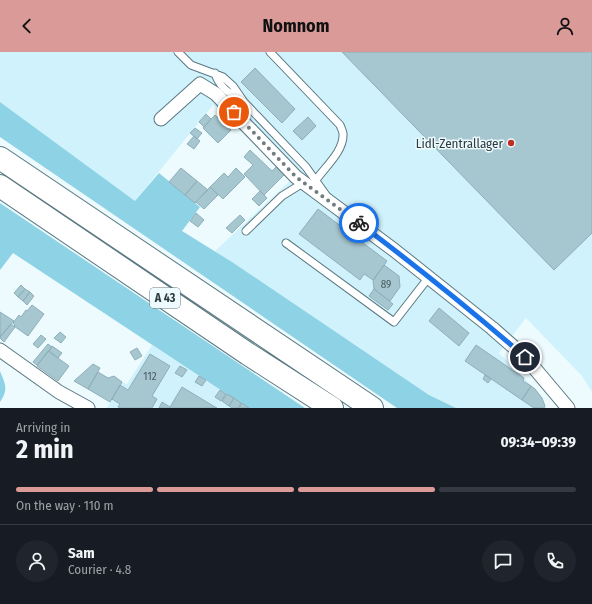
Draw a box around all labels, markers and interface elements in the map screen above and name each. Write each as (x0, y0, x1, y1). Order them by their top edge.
icon: back (16, 15, 38, 37)
text: Nomnom (263, 15, 329, 37)
icon: person (554, 15, 576, 37)
pin (217, 95, 251, 129)
icon: bag (223, 101, 245, 123)
place label: Lidl-Zentrallager (416, 136, 503, 151)
marker: Lidl-Zentrallager (506, 138, 516, 148)
courier (339, 203, 379, 243)
icon: bike (348, 212, 370, 234)
house number: 89 (381, 278, 391, 291)
road number: A 43 (150, 288, 180, 308)
pin (508, 340, 542, 374)
icon: home (514, 346, 536, 368)
house number: 112 (143, 370, 157, 383)
text: Arriving in (16, 420, 70, 435)
text: 09:34–09:39 (500, 433, 576, 451)
text: 2 min (16, 434, 74, 465)
text: On the way · 110 m (16, 498, 114, 513)
button: person (16, 540, 58, 582)
button: chat (482, 540, 524, 582)
button: phone (534, 540, 576, 582)
text: Sam (68, 544, 95, 562)
text: Courier · 4.8 (68, 562, 131, 577)

